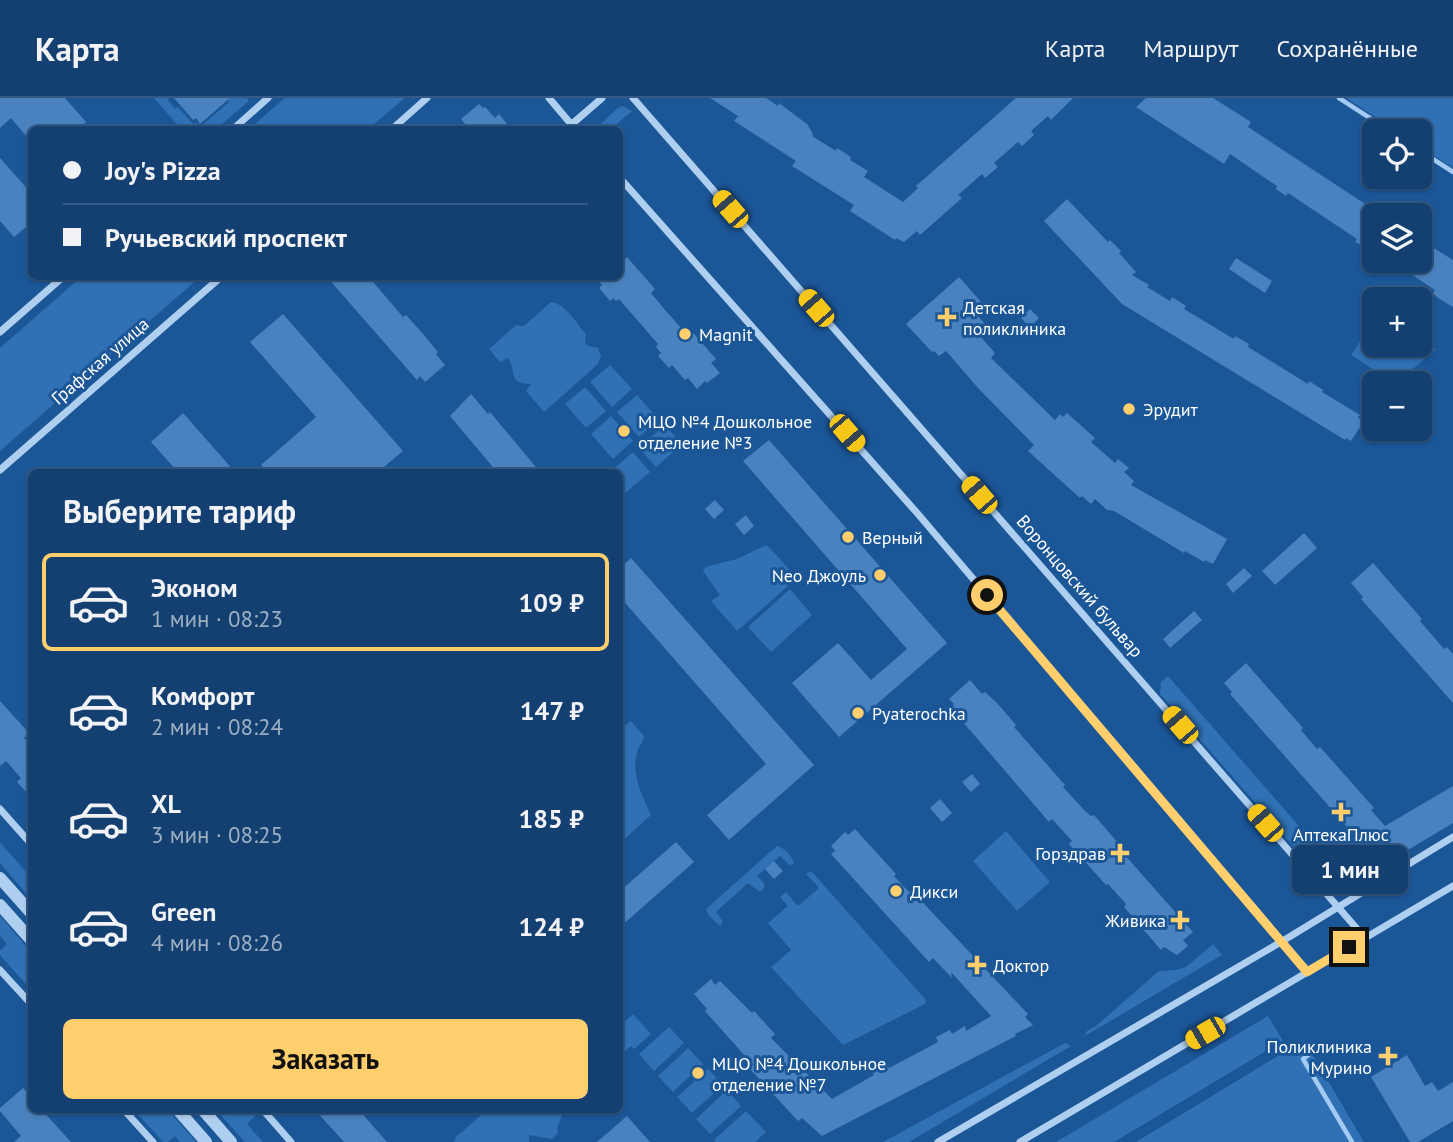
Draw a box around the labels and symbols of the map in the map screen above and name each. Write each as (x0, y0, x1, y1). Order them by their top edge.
car (709, 186, 752, 232)
car (795, 285, 838, 331)
place label: Детская поликлиника (963, 296, 1066, 340)
marker: Детская поликлиника (937, 307, 957, 327)
street label: Графская улица (47, 312, 153, 410)
place label: Magnit (699, 323, 753, 346)
marker: Magnit (677, 326, 693, 342)
place label: Эрудит (1143, 398, 1199, 421)
marker: Эрудит (1121, 401, 1137, 417)
place label: МЦО №4 Дошкольное отделение №3 (638, 410, 812, 454)
car (826, 410, 869, 456)
marker: МЦО №4 Дошкольное отделение №3 (616, 423, 632, 439)
car (958, 472, 1001, 518)
street label: Воронцовский бульвар (1012, 510, 1148, 662)
place label: Верный (862, 526, 923, 549)
marker: Верный (840, 529, 856, 545)
place label: Neo Джоуль (772, 564, 866, 587)
marker: Neo Джоуль (872, 567, 888, 583)
route start (971, 579, 1003, 611)
place label: Pyaterochka (872, 702, 966, 725)
car (1159, 702, 1202, 748)
marker: Pyaterochka (850, 705, 866, 721)
car (1244, 800, 1287, 846)
marker: АптекаПлюс (1333, 804, 1349, 820)
place label: АптекаПлюс (1293, 823, 1389, 846)
place label: Горздрав (1035, 842, 1106, 865)
marker: Горздрав (1112, 845, 1128, 861)
callout: 1 мин (1291, 846, 1407, 894)
place label: Дикси (910, 880, 958, 903)
marker: Дикси (888, 883, 904, 899)
place label: Живика (1104, 909, 1166, 932)
marker: Живика (1172, 912, 1188, 928)
route end (1333, 931, 1365, 963)
place label: Доктор (993, 954, 1049, 977)
marker: Доктор (967, 955, 987, 975)
car (1182, 1013, 1229, 1053)
place label: Поликлиника Мурино (1267, 1035, 1372, 1079)
marker: Поликлиника Мурино (1378, 1046, 1398, 1066)
place label: МЦО №4 Дошкольное отделение №7 (712, 1052, 886, 1096)
marker: МЦО №4 Дошкольное отделение №7 (690, 1065, 706, 1081)

